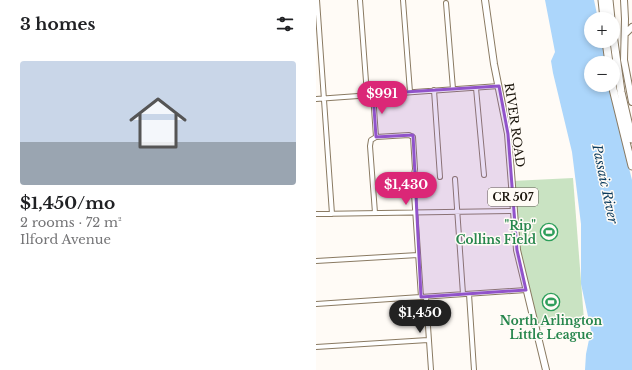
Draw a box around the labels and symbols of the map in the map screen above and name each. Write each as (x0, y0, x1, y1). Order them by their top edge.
pin: $991 (358, 81, 406, 115)
street label: RIVER ROAD (502, 82, 528, 168)
water label: Passaic River (588, 142, 622, 226)
pin: $1,430 (373, 172, 439, 206)
road number: CR 507 (488, 188, 538, 206)
place label: "Rip" Collins Field (456, 218, 537, 247)
sports icon: "Rip" Collins Field (539, 222, 559, 242)
sports icon: North Arlington Little League (541, 292, 561, 312)
pin: $1,450 (387, 300, 453, 334)
place label: North Arlington Little League (500, 313, 602, 342)

